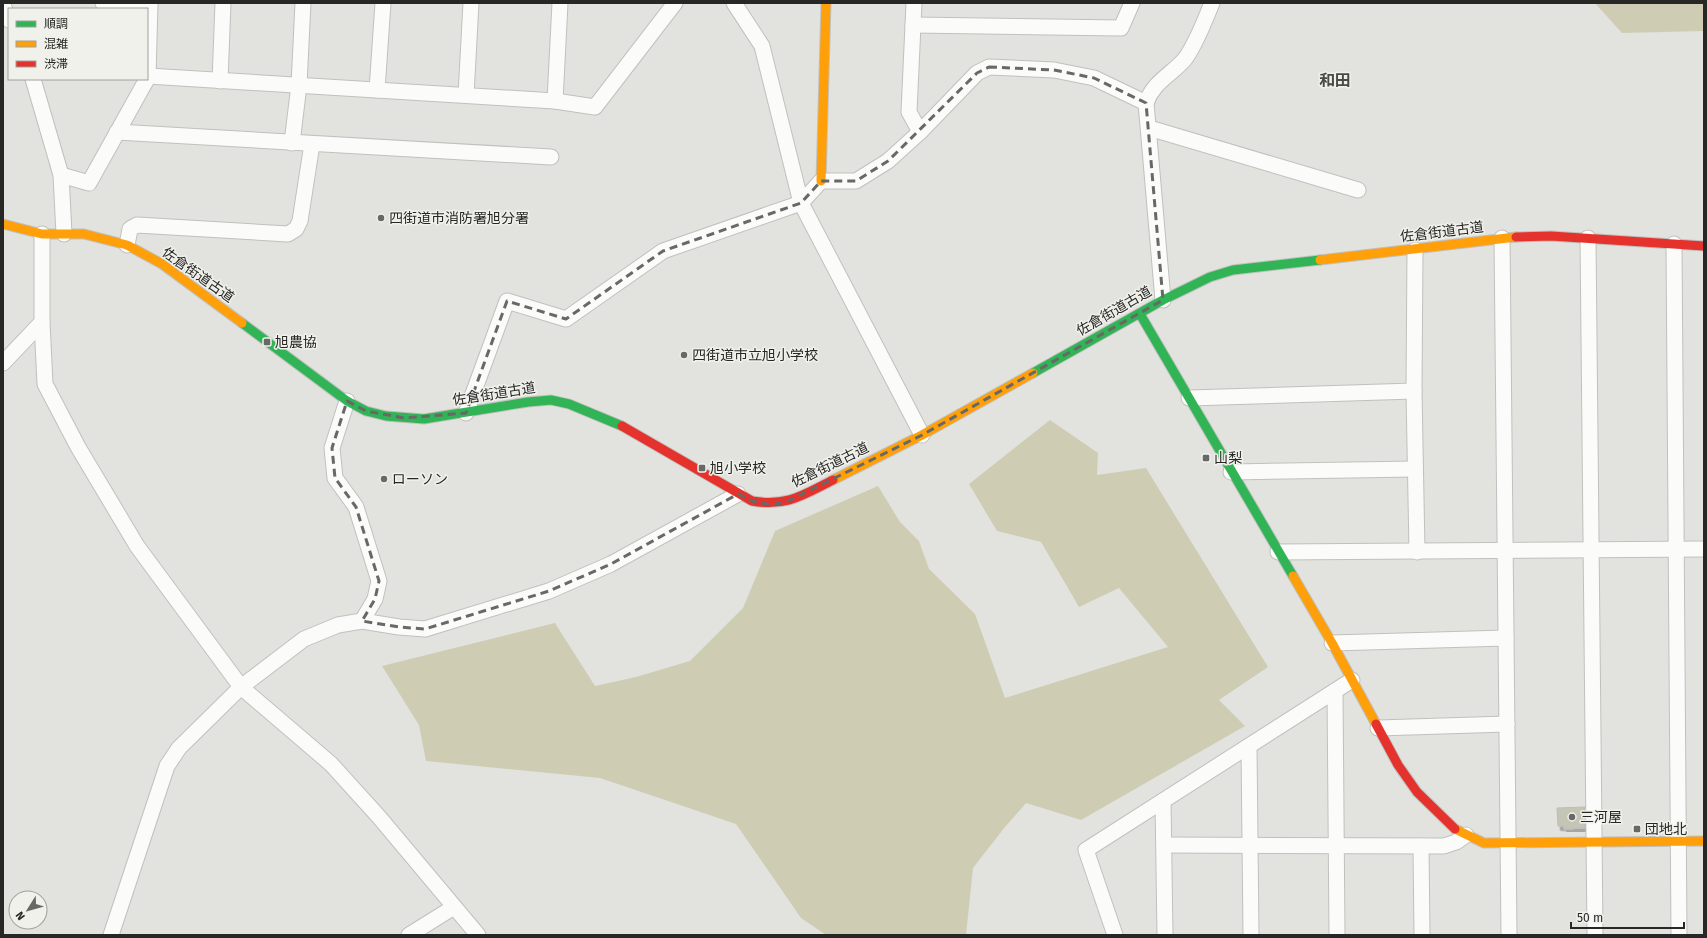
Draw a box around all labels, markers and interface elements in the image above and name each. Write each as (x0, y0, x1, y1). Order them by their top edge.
legend (8, 8, 148, 80)
text: 順調 (44, 17, 68, 31)
text: 混雑 (44, 37, 68, 51)
text: 渋滞 (44, 57, 68, 71)
district label: 和田 (1319, 71, 1351, 90)
place label: 四街道市消防署旭分署 (389, 210, 529, 227)
marker: 四街道市消防署旭分署 (376, 213, 386, 223)
street label: 佐倉街道古道 (1399, 218, 1485, 246)
street label: 佐倉街道古道 (159, 244, 237, 306)
street label: 佐倉街道古道 (1073, 283, 1155, 339)
place label: 旭農協 (275, 334, 317, 351)
marker: 旭農協 (262, 337, 272, 347)
place label: 四街道市立旭小学校 (692, 347, 818, 364)
marker: 四街道市立旭小学校 (679, 350, 689, 360)
street label: 佐倉街道古道 (451, 379, 537, 409)
street label: 佐倉街道古道 (789, 439, 871, 491)
place label: 山梨 (1214, 450, 1242, 467)
marker: 山梨 (1201, 453, 1211, 463)
place label: 旭小学校 (710, 460, 766, 477)
marker: 旭小学校 (697, 463, 707, 473)
place label: ローソン (392, 471, 448, 488)
marker: ローソン (379, 474, 389, 484)
place label: 三河屋 (1580, 809, 1622, 826)
marker: 三河屋 (1567, 812, 1577, 822)
place label: 団地北 (1645, 821, 1687, 838)
marker: 団地北 (1632, 824, 1642, 834)
north arrow (8, 890, 48, 930)
scale bar (1571, 904, 1684, 930)
text: N (13, 909, 28, 923)
text: 50 m (1577, 911, 1603, 925)

